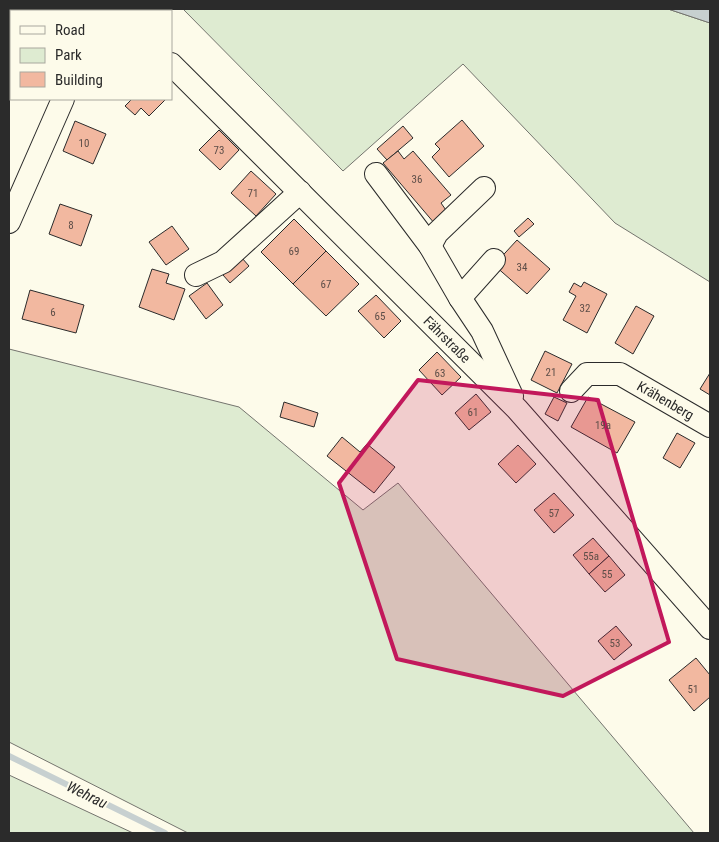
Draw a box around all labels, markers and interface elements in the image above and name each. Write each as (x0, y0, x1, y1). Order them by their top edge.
legend (10, 10, 172, 100)
text: Road (55, 21, 85, 39)
text: Park (55, 46, 82, 64)
text: Building (55, 71, 103, 89)
house number: 10 (79, 137, 89, 150)
house number: 73 (214, 144, 224, 157)
house number: 36 (412, 173, 422, 186)
house number: 71 (248, 187, 258, 200)
house number: 8 (68, 219, 74, 232)
house number: 69 (289, 245, 299, 258)
house number: 34 (517, 261, 528, 274)
house number: 67 (321, 278, 331, 291)
house number: 32 (580, 302, 590, 315)
house number: 6 (50, 306, 56, 319)
house number: 65 (375, 310, 385, 323)
street label: Fährstraße (420, 313, 474, 366)
house number: 21 (546, 366, 556, 379)
house number: 63 (435, 367, 445, 380)
street label: Krähenberg (634, 378, 697, 423)
house number: 61 (468, 406, 478, 419)
house number: 19a (595, 419, 611, 432)
house number: 57 (549, 507, 559, 520)
house number: 55a (583, 550, 599, 563)
house number: 55 (602, 568, 612, 581)
house number: 53 (610, 637, 620, 650)
house number: 51 (688, 683, 698, 696)
water label: Wehrau (64, 778, 110, 812)

